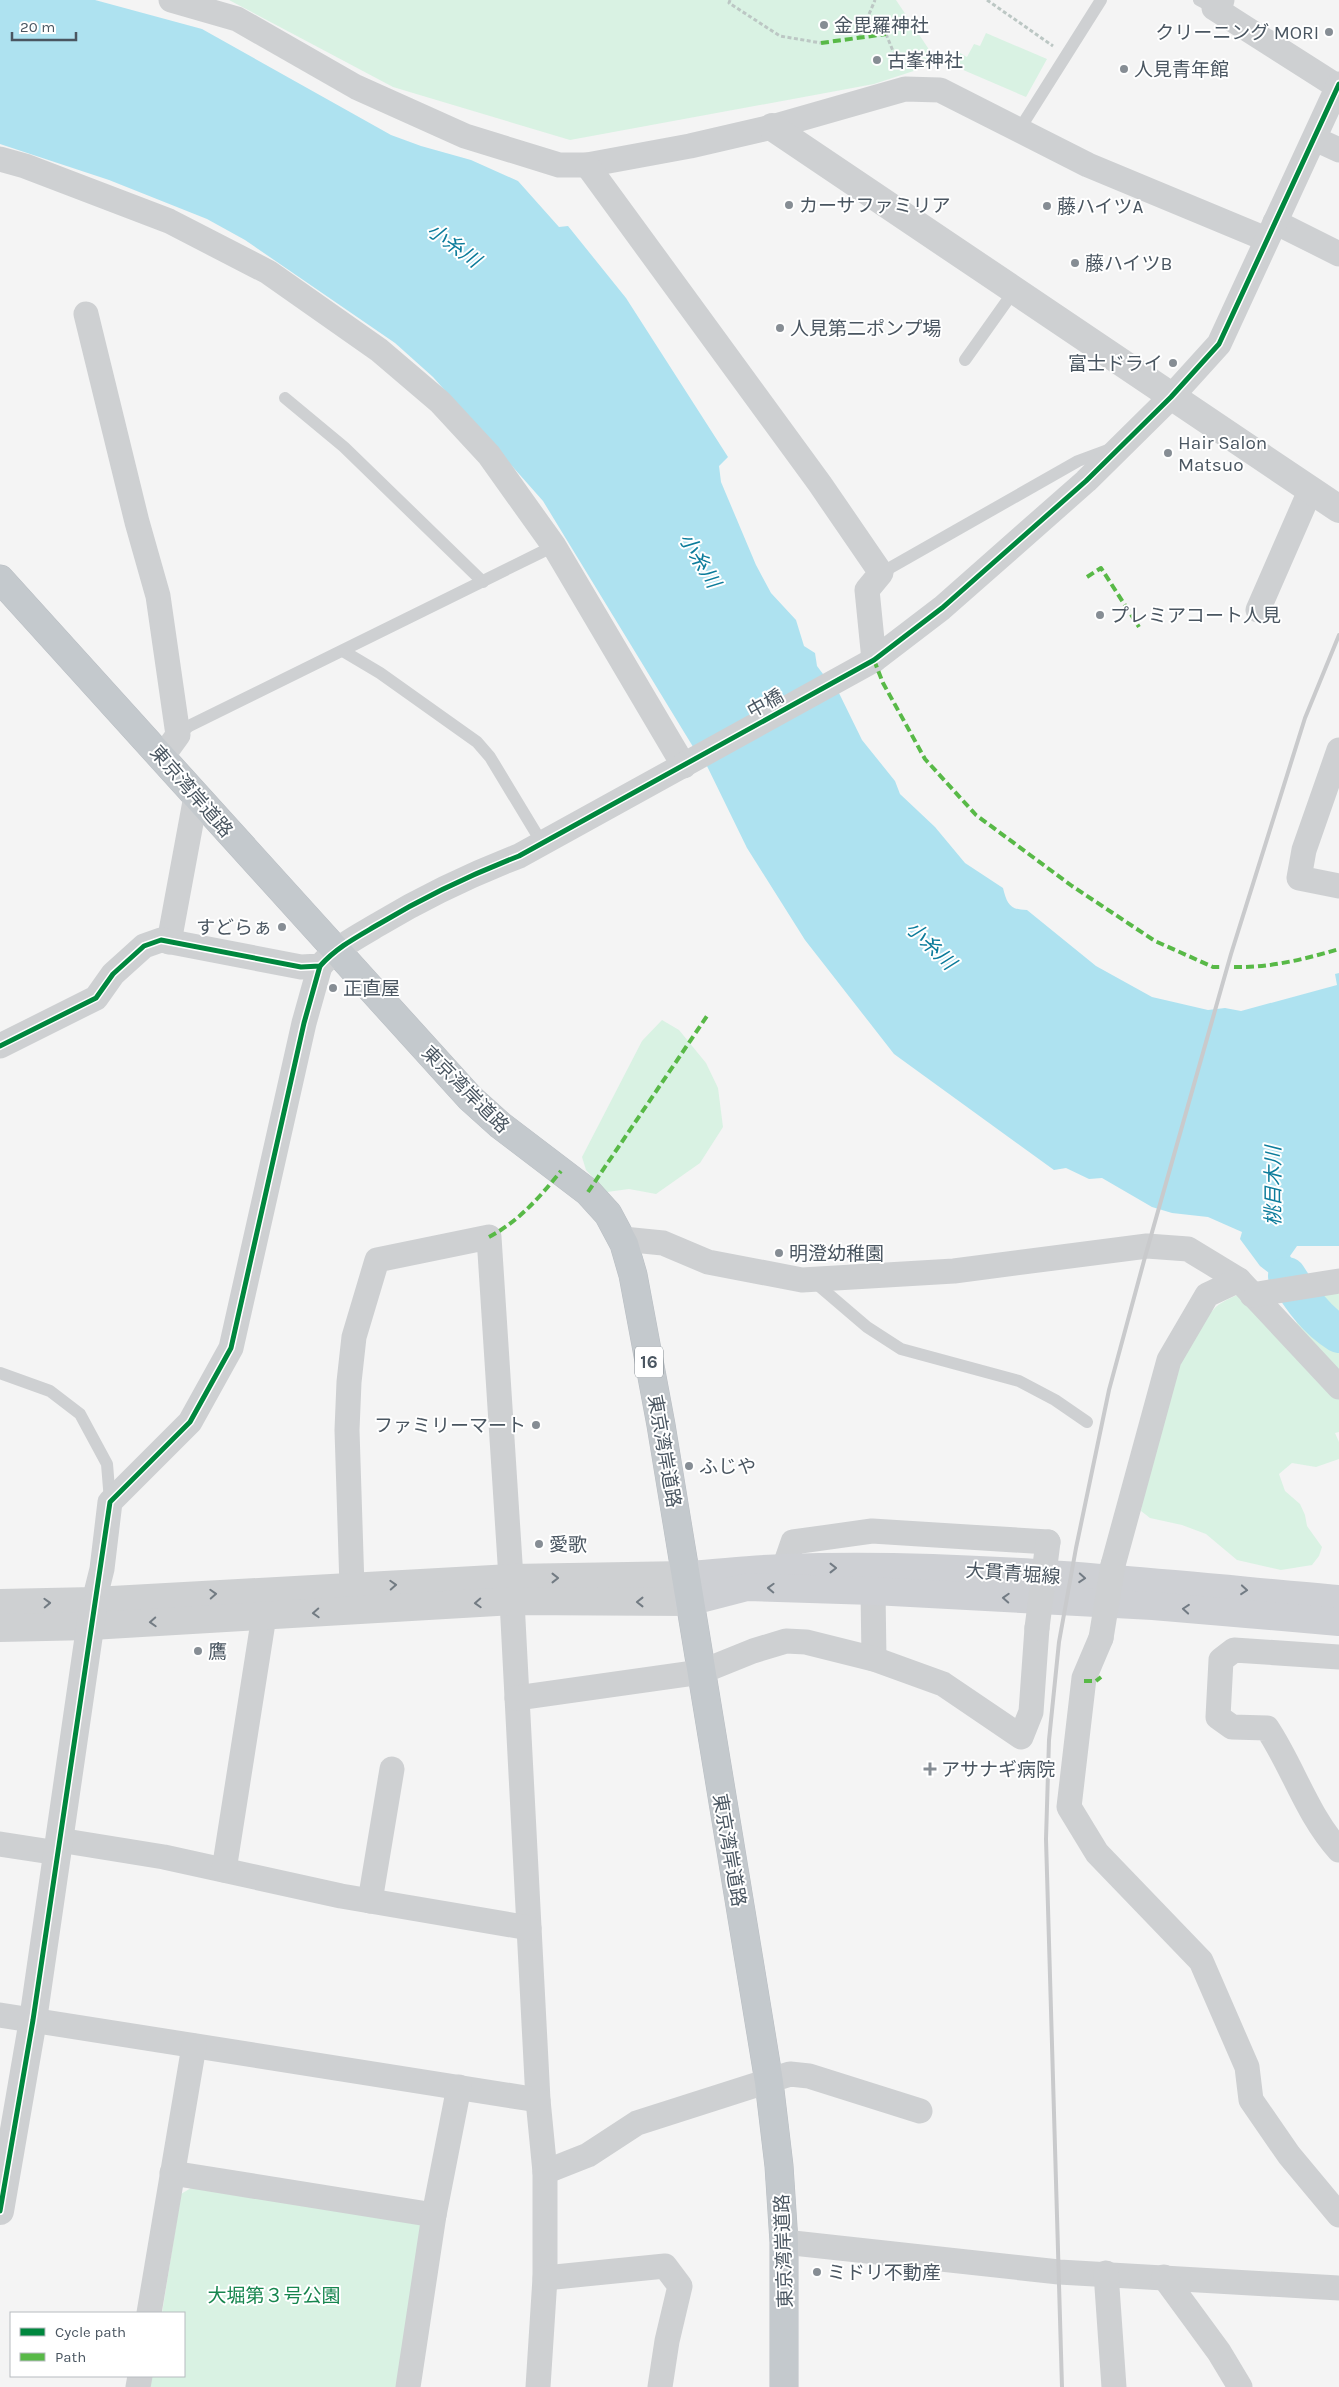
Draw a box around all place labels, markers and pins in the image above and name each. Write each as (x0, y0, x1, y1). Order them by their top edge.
place label: 金毘羅神社 (834, 15, 929, 37)
marker: 金毘羅神社 (818, 19, 830, 31)
place label: クリーニング MORI (1155, 22, 1319, 44)
marker: クリーニング MORI (1323, 26, 1335, 38)
place label: 古峯神社 (887, 50, 963, 72)
marker: 古峯神社 (871, 54, 883, 66)
place label: 人見青年館 (1134, 59, 1229, 81)
marker: 人見青年館 (1118, 63, 1130, 75)
place label: カーサファミリア (799, 195, 951, 217)
place label: 藤ハイツA (1057, 196, 1144, 218)
marker: カーサファミリア (783, 199, 795, 211)
marker: 藤ハイツA (1041, 200, 1053, 212)
place label: 藤ハイツB (1085, 253, 1172, 275)
marker: 藤ハイツB (1069, 257, 1081, 269)
place label: 人見第二ポンプ場 (790, 318, 941, 340)
marker: 人見第二ポンプ場 (774, 322, 786, 334)
place label: 富士ドライ (1068, 353, 1163, 375)
marker: 富士ドライ (1167, 357, 1179, 369)
place label: Hair Salon Matsuo (1178, 432, 1267, 476)
marker: Hair Salon Matsuo (1162, 447, 1174, 459)
place label: プレミアコート人見 (1110, 605, 1281, 627)
marker: プレミアコート人見 (1094, 609, 1106, 621)
place label: すどらぁ (196, 917, 272, 939)
marker: すどらぁ (276, 921, 288, 933)
place label: 正直屋 (343, 978, 400, 1000)
marker: 正直屋 (327, 982, 339, 994)
place label: 明澄幼稚園 (789, 1243, 884, 1265)
marker: 明澄幼稚園 (773, 1247, 785, 1259)
place label: ファミリーマート (374, 1415, 526, 1437)
marker: ファミリーマート (530, 1419, 542, 1431)
place label: ふじや (699, 1456, 756, 1478)
marker: ふじや (683, 1460, 695, 1472)
place label: 愛歌 (549, 1534, 587, 1556)
marker: 愛歌 (533, 1538, 545, 1550)
place label: 鷹 (208, 1641, 227, 1663)
marker: 鷹 (192, 1645, 204, 1657)
place label: アサナギ病院 (941, 1759, 1055, 1781)
marker: アサナギ病院 (923, 1762, 937, 1776)
place label: ミドリ不動産 (827, 2262, 941, 2284)
marker: ミドリ不動産 (811, 2266, 823, 2278)

